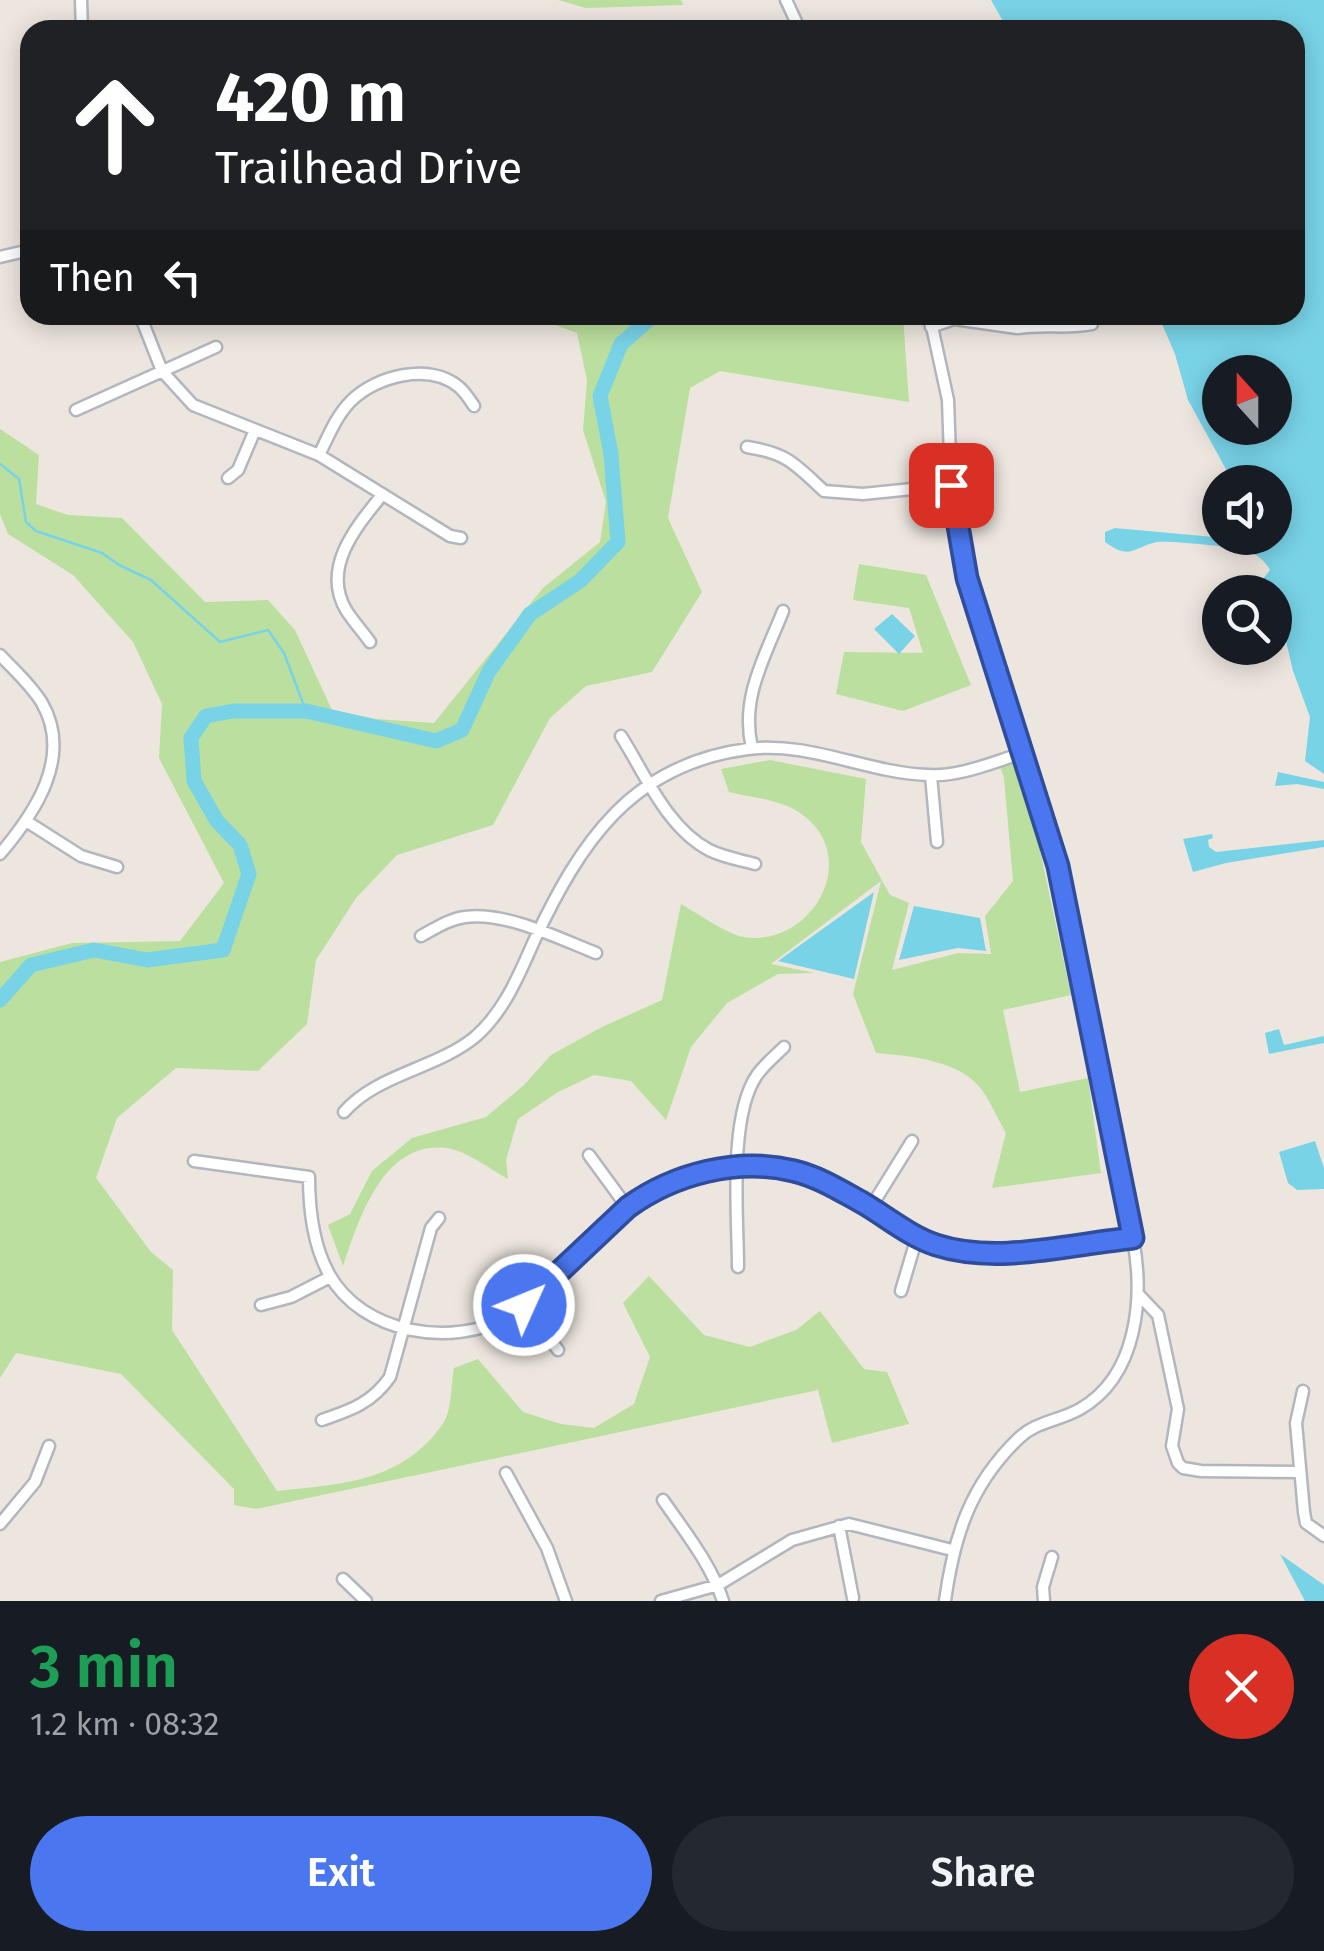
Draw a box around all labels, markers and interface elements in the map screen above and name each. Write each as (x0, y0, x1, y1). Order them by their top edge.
text: 420 m (215, 56, 406, 140)
icon: ahead (50, 60, 180, 190)
text: Trailhead Drive (215, 141, 522, 195)
icon: left (155, 250, 210, 305)
text: Then (50, 255, 135, 301)
north arrow (1202, 355, 1292, 445)
map controls (1202, 355, 1292, 665)
pin (909, 443, 994, 528)
icon: arrive (924, 458, 979, 513)
button: sound (1202, 465, 1292, 555)
button: search (1202, 575, 1292, 665)
position arrow (472, 1253, 576, 1357)
text: 3 min (30, 1631, 178, 1703)
button: close (1189, 1634, 1294, 1739)
text: 1.2 km · 08:32 (30, 1705, 219, 1743)
button: Exit (30, 1816, 652, 1931)
button: Share (672, 1816, 1294, 1931)

